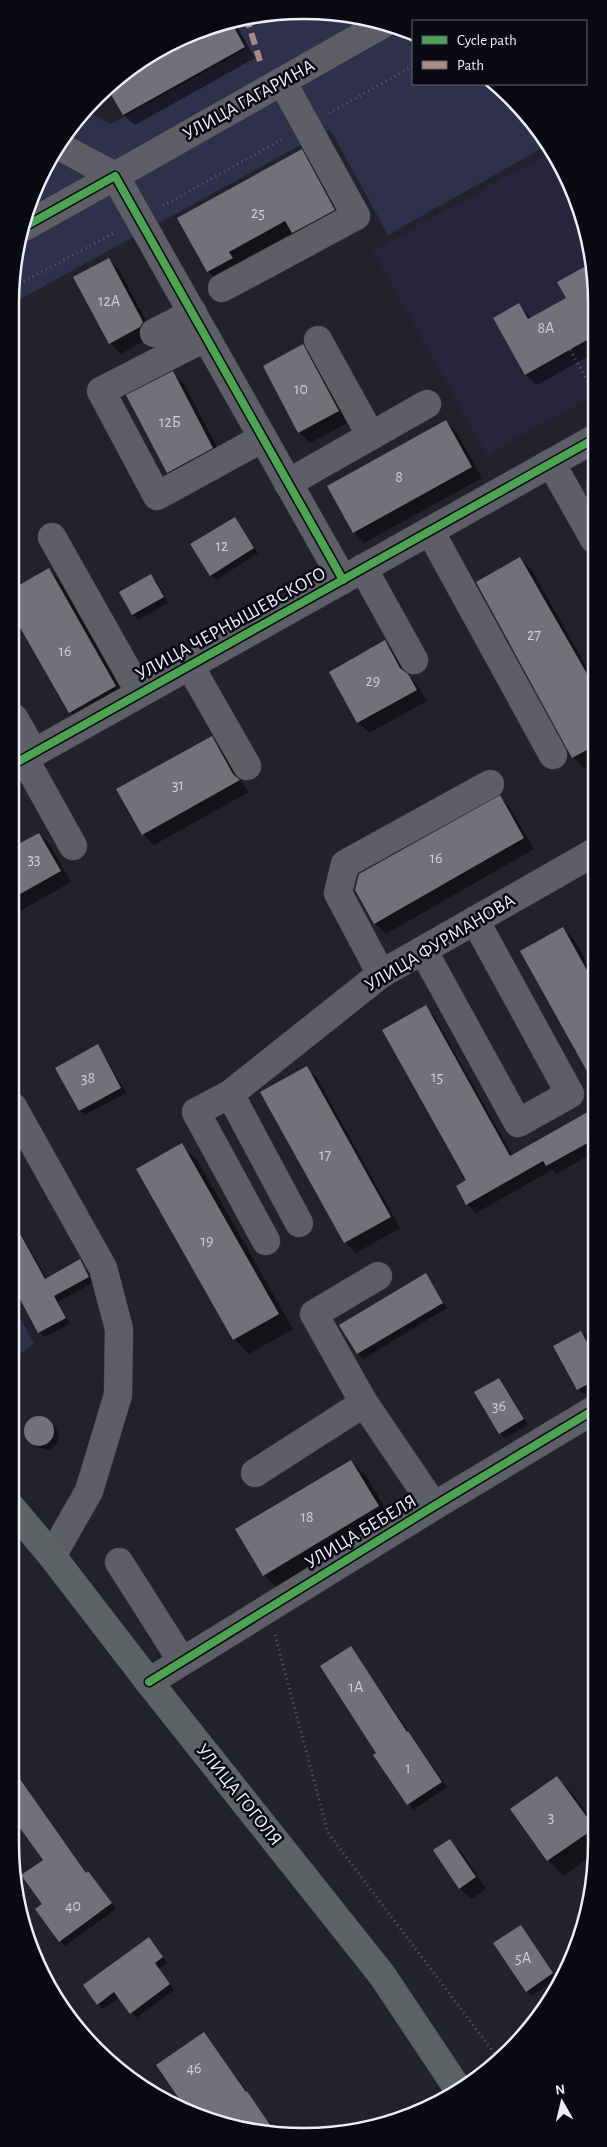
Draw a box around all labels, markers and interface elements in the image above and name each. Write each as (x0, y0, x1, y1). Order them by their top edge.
legend (412, 20, 587, 85)
text: Cycle path (457, 33, 517, 48)
street label: УЛИЦА ГАГАРИНА (180, 56, 318, 144)
text: Path (457, 58, 484, 73)
house number: 25 (251, 205, 265, 221)
house number: 12А (98, 293, 121, 309)
house number: 8А (538, 320, 555, 336)
house number: 10 (294, 381, 308, 397)
house number: 12Б (159, 414, 181, 430)
house number: 8 (395, 469, 403, 485)
house number: 12 (216, 538, 228, 554)
street label: УЛИЦА ЧЕРНЫШЕВСКОГО (133, 564, 329, 684)
house number: 27 (527, 627, 541, 643)
house number: 16 (58, 643, 72, 659)
house number: 29 (366, 673, 380, 689)
house number: 31 (172, 777, 184, 793)
house number: 16 (429, 850, 443, 866)
house number: 33 (27, 851, 41, 867)
street label: УЛИЦА ФУРМАНОВА (362, 891, 518, 995)
house number: 15 (431, 1069, 443, 1085)
house number: 38 (81, 1070, 95, 1086)
house number: 17 (319, 1147, 331, 1163)
house number: 19 (200, 1233, 214, 1249)
house number: 36 (492, 1398, 506, 1414)
street label: УЛИЦА БЕБЕЛЯ (302, 1491, 420, 1573)
house number: 18 (300, 1509, 314, 1525)
house number: 1А (349, 1679, 364, 1695)
street label: УЛИЦА ГОГОЛЯ (192, 1741, 286, 1849)
house number: 1 (405, 1760, 411, 1776)
house number: 3 (548, 1809, 554, 1825)
house number: 40 (65, 1898, 81, 1914)
house number: 5А (515, 1950, 532, 1966)
house number: 46 (186, 2060, 202, 2076)
north arrow (537, 2077, 587, 2127)
text: N (555, 2083, 566, 2098)

